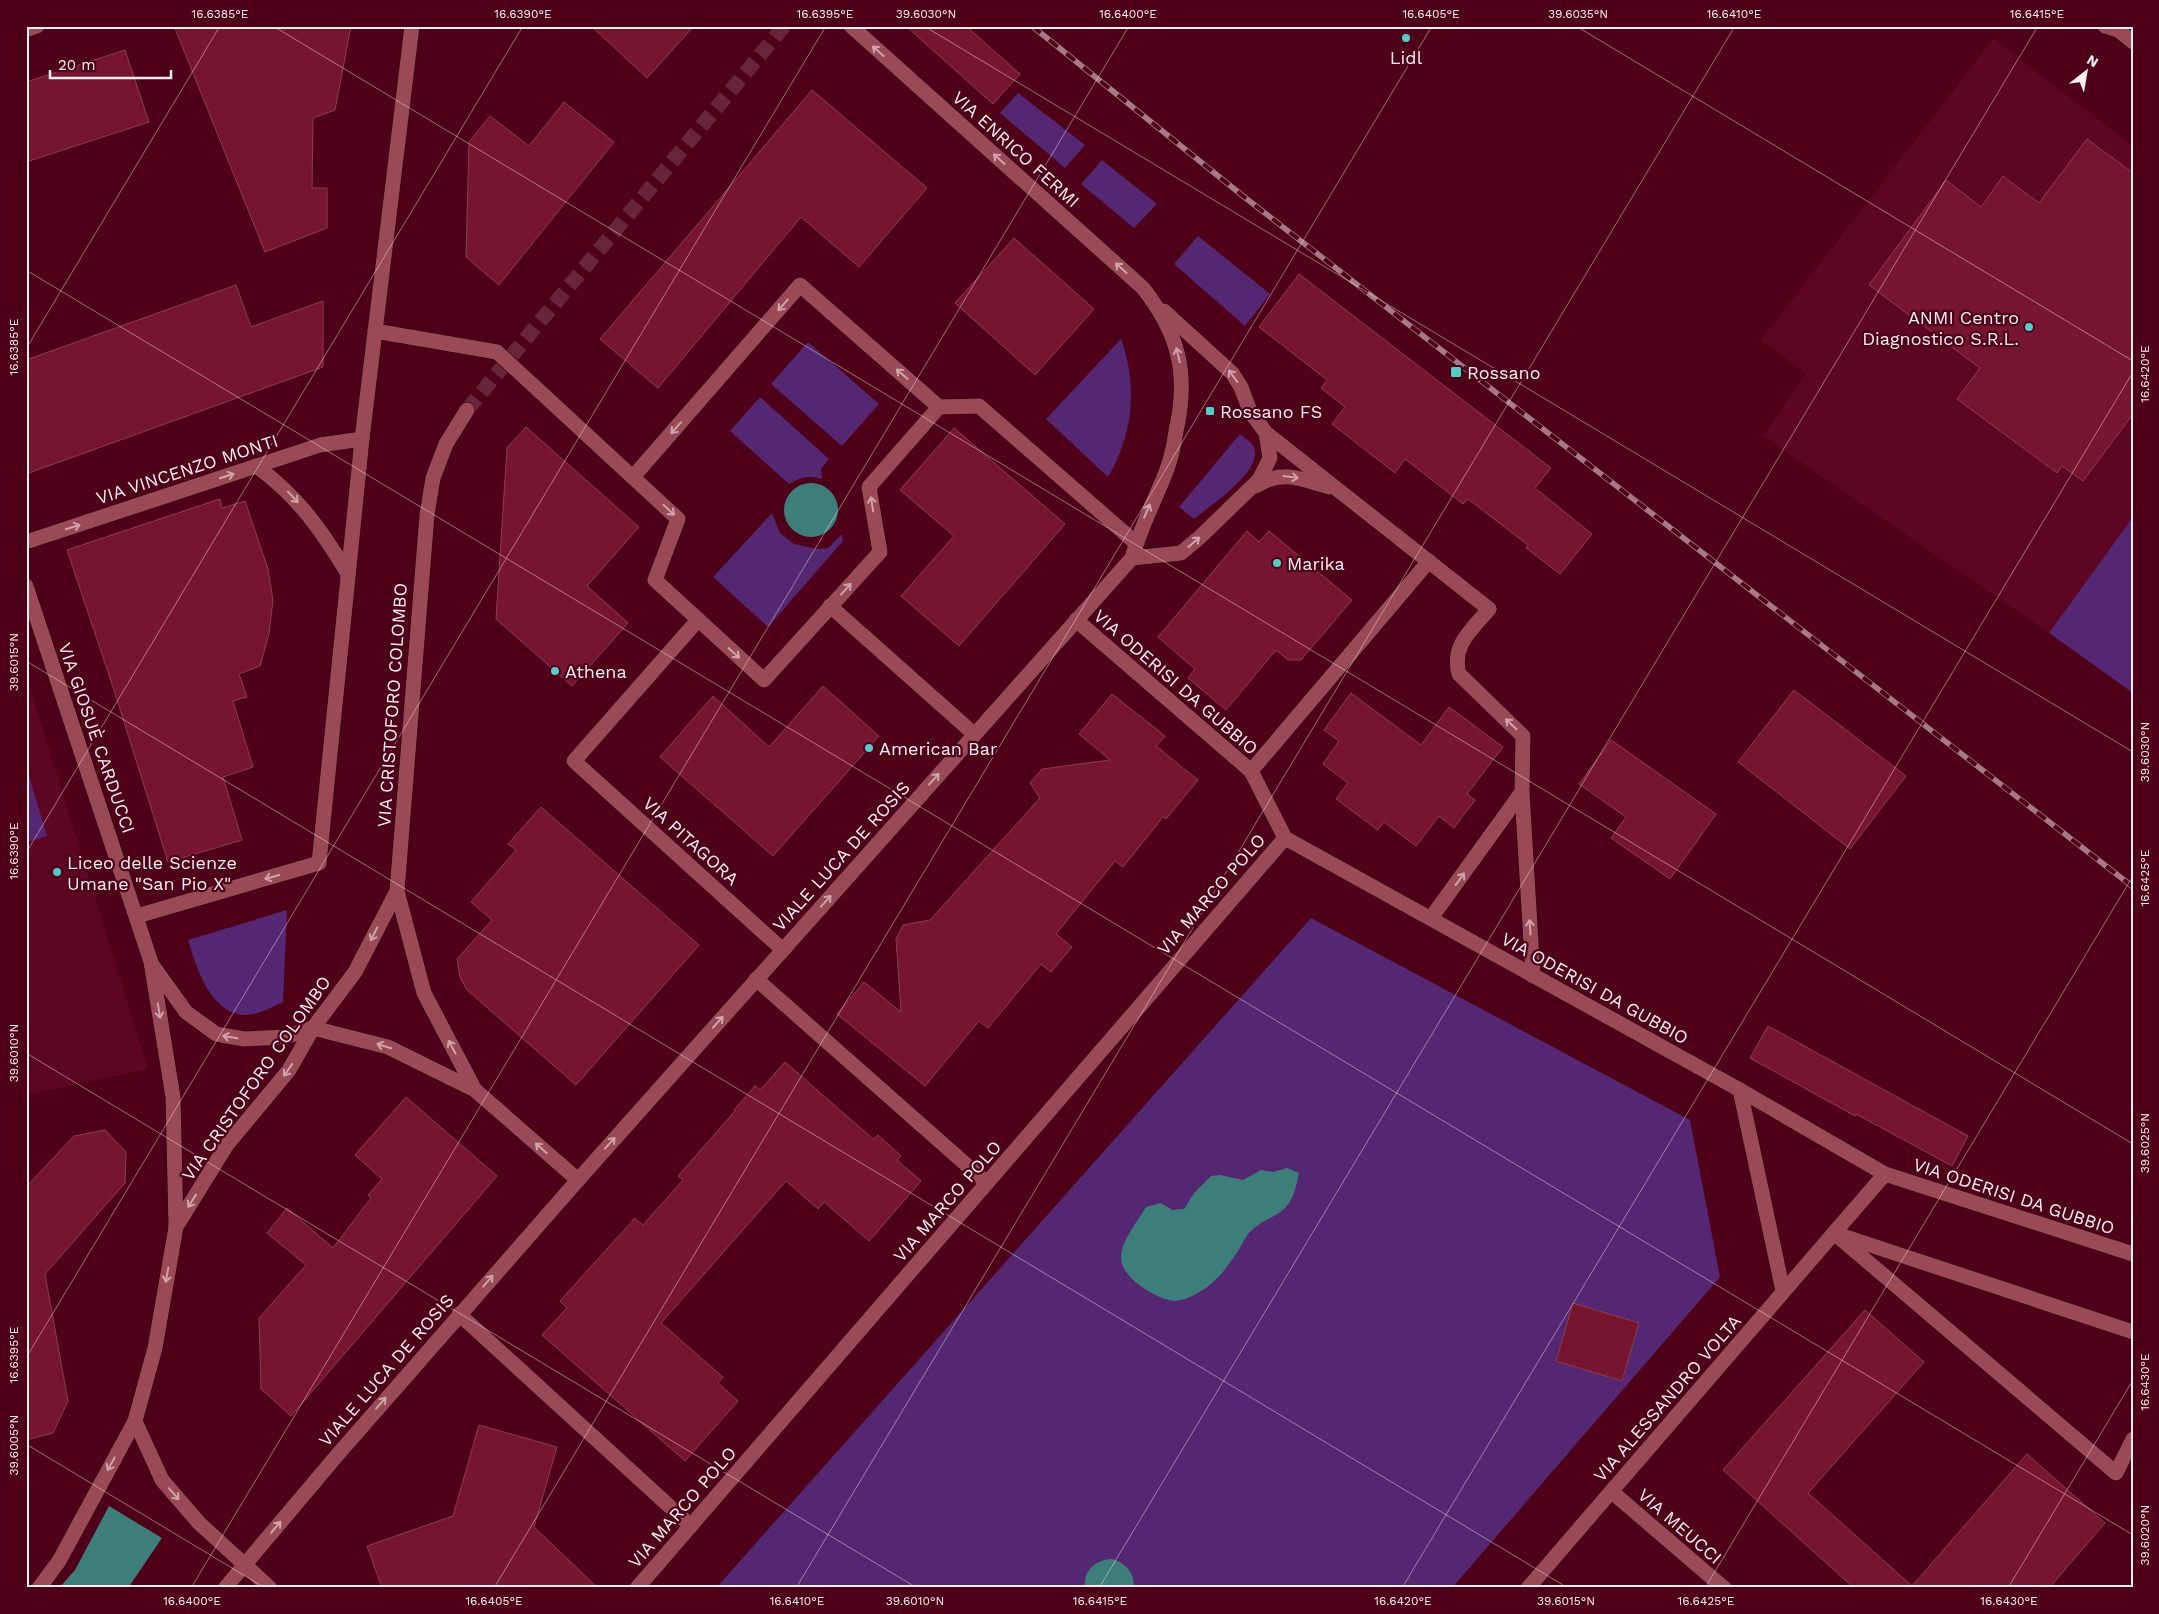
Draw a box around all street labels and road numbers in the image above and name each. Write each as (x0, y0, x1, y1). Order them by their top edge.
street label: VIA ENRICO FERMI (948, 87, 1084, 211)
street label: VIA VINCENZO MONTI (93, 430, 281, 508)
street label: VIA CRISTOFORO COLOMBO (373, 582, 411, 828)
street label: VIA ODERISI DA GUBBIO (1090, 605, 1262, 759)
street label: VIA GIOSUÈ CARDUCCI (55, 640, 139, 836)
street label: VIALE LUCA DE ROSIS (768, 777, 914, 935)
street label: VIA PITAGORA (639, 792, 743, 890)
street label: VIA MARCO POLO (1153, 829, 1269, 959)
street label: VIA ODERISI DA GUBBIO (1498, 928, 1692, 1048)
street label: VIA CRISTOFORO COLOMBO (177, 972, 335, 1184)
street label: VIA MARCO POLO (889, 1136, 1005, 1266)
street label: VIA ODERISI DA GUBBIO (1911, 1153, 2117, 1239)
street label: VIALE LUCA DE ROSIS (314, 1290, 458, 1450)
street label: VIA ALESSANDRO VOLTA (1589, 1310, 1745, 1486)
street label: VIA MARCO POLO (624, 1442, 740, 1572)
street label: VIA MEUCCI (1634, 1484, 1726, 1568)

